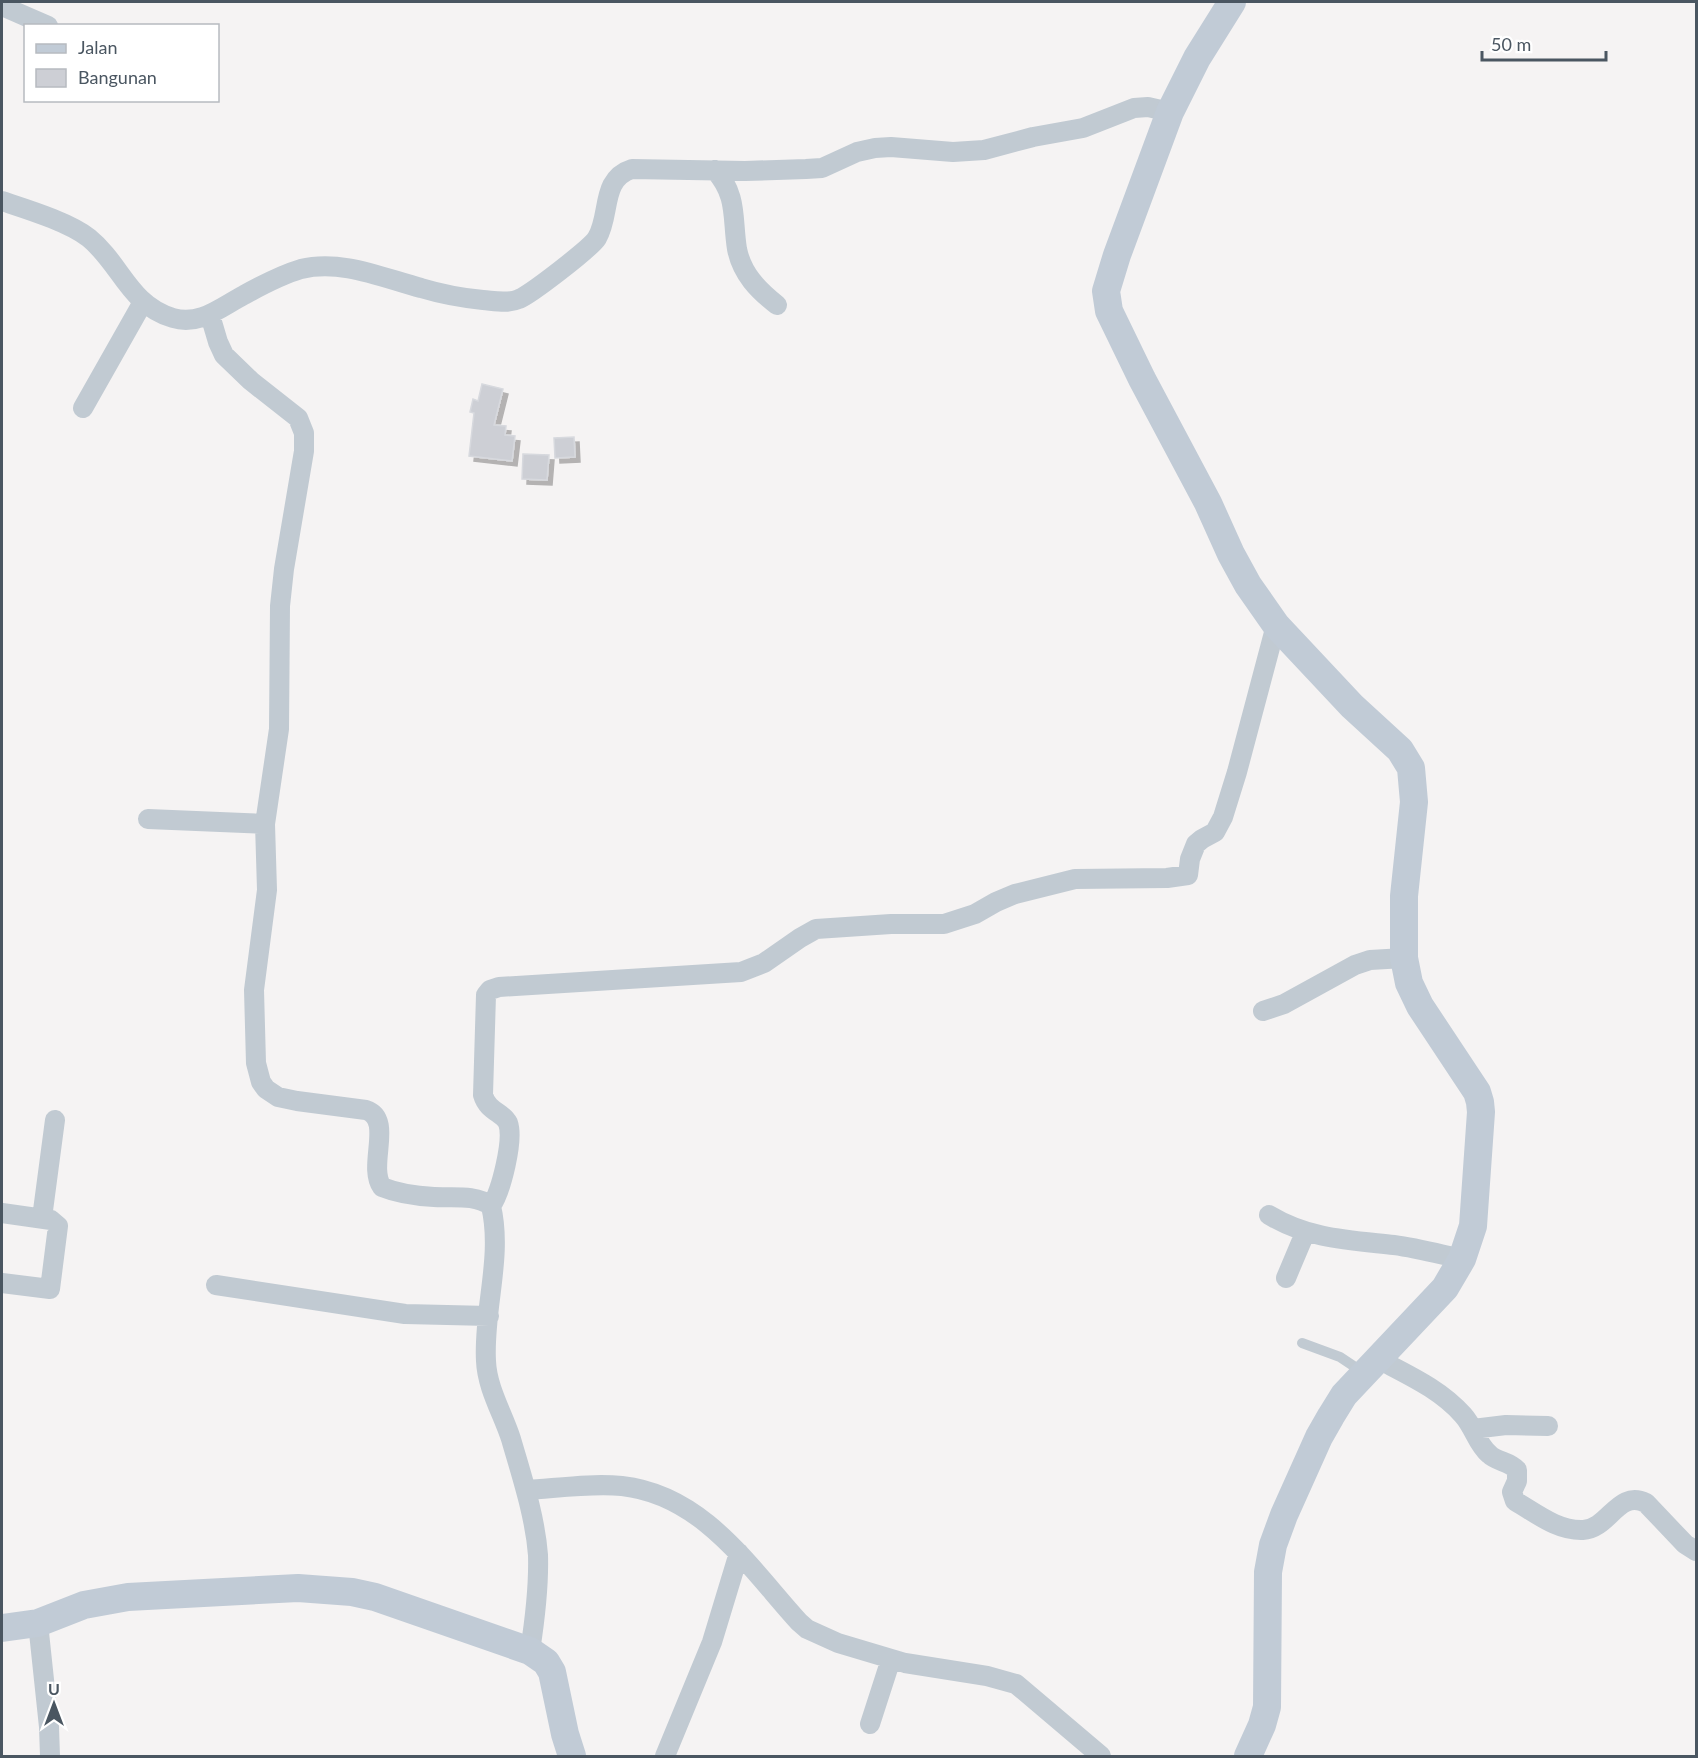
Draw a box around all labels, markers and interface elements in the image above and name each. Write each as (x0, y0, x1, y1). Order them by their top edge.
legend (24, 24, 219, 102)
scale bar (1482, 24, 1606, 62)
text: 50 m (1491, 33, 1531, 55)
text: Jalan (78, 36, 117, 58)
text: Bangunan (78, 66, 157, 88)
north arrow (24, 1674, 84, 1734)
text: U (48, 1679, 60, 1698)

